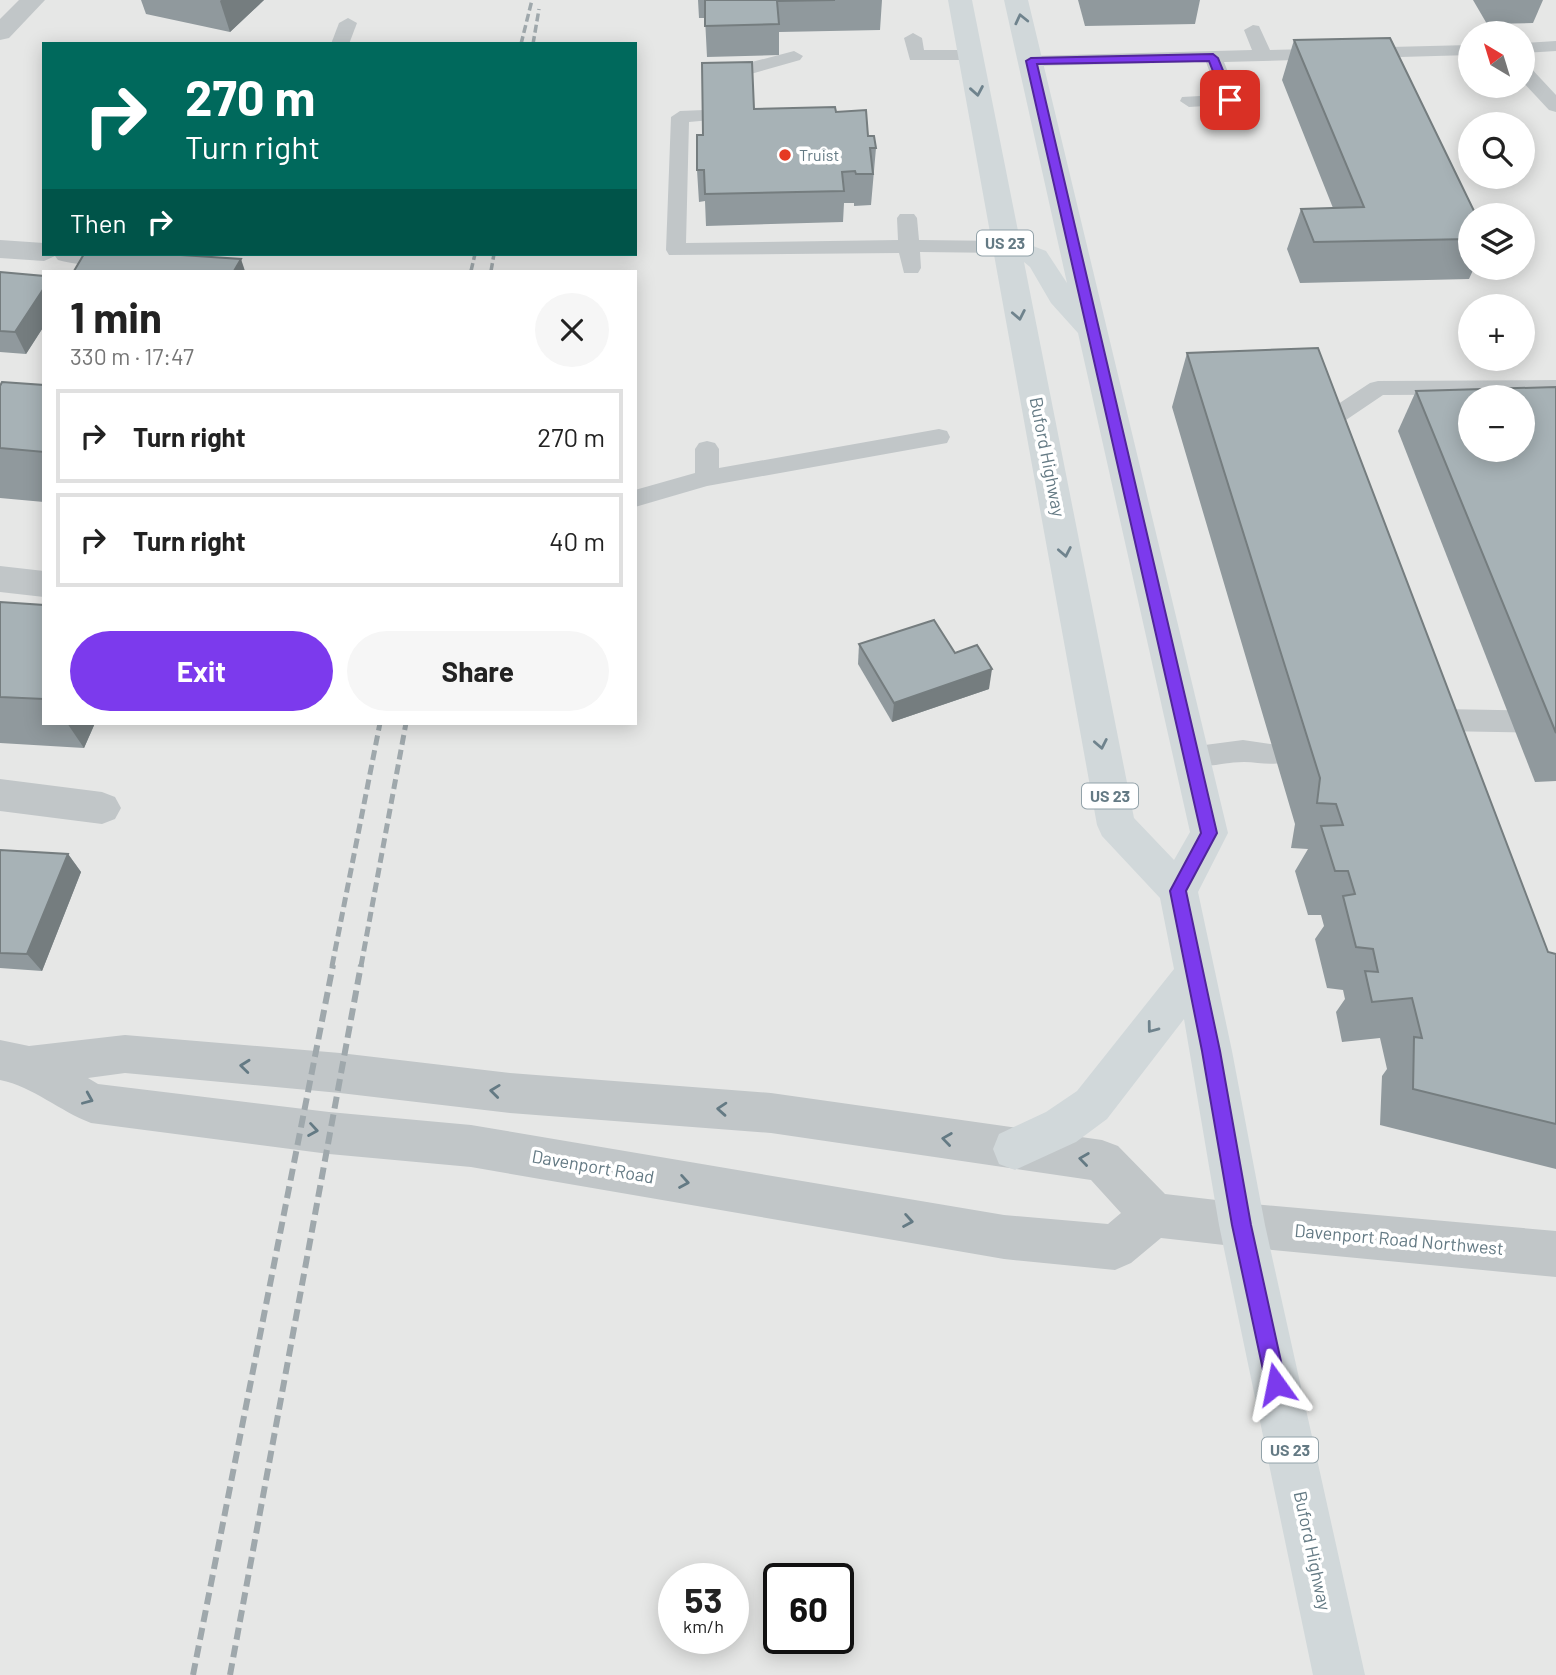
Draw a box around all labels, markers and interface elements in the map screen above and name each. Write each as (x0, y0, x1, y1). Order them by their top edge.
one-way arrow (1014, 13, 1029, 25)
north arrow (1458, 21, 1535, 98)
map controls (1458, 21, 1535, 462)
text: 270 m (185, 67, 315, 126)
icon: right (70, 70, 161, 161)
pin (1200, 70, 1260, 130)
icon: arrive (1211, 81, 1249, 119)
one-way arrow (969, 85, 984, 97)
button: search (1458, 112, 1535, 189)
text: Turn right (185, 127, 320, 165)
place label: Truist (799, 145, 839, 164)
marker: Truist (777, 147, 793, 163)
icon: right (141, 203, 179, 241)
button: layers (1458, 203, 1535, 280)
text: Then (70, 207, 127, 238)
road number: US 23 (977, 230, 1033, 256)
text: 1 min (70, 291, 162, 341)
button: close (535, 293, 609, 367)
button: + (1458, 294, 1535, 371)
one-way arrow (1011, 309, 1026, 321)
text: 330 m · 17:47 (70, 342, 194, 370)
button: − (1458, 385, 1535, 462)
street label: Buford Highway (1026, 395, 1070, 519)
icon: right (74, 417, 112, 455)
text: Turn right (133, 421, 246, 452)
text: 270 m (537, 421, 605, 452)
icon: right (74, 521, 112, 559)
text: Turn right (133, 525, 246, 556)
text: 40 m (549, 525, 605, 556)
one-way arrow (1057, 546, 1072, 558)
button: Exit (70, 631, 333, 711)
button: Share (347, 631, 609, 711)
one-way arrow (1092, 738, 1107, 750)
road number: US 23 (1082, 783, 1138, 808)
one-way arrow (1148, 1021, 1161, 1033)
one-way arrow (239, 1058, 250, 1073)
one-way arrow (489, 1084, 501, 1099)
one-way arrow (81, 1091, 93, 1105)
one-way arrow (716, 1102, 727, 1117)
one-way arrow (307, 1122, 319, 1137)
one-way arrow (942, 1132, 953, 1147)
street label: Davenport Road (530, 1144, 656, 1188)
one-way arrow (1078, 1151, 1090, 1166)
one-way arrow (677, 1174, 689, 1189)
one-way arrow (902, 1213, 914, 1228)
street label: Davenport Road Northwest (1294, 1219, 1505, 1259)
position arrow (1239, 1347, 1313, 1421)
road number: US 23 (1262, 1438, 1318, 1462)
street label: Buford Highway (1290, 1489, 1336, 1613)
speed limit sign: 60 (763, 1563, 854, 1654)
text: 53 (685, 1578, 722, 1620)
text: km/h (683, 1615, 724, 1637)

